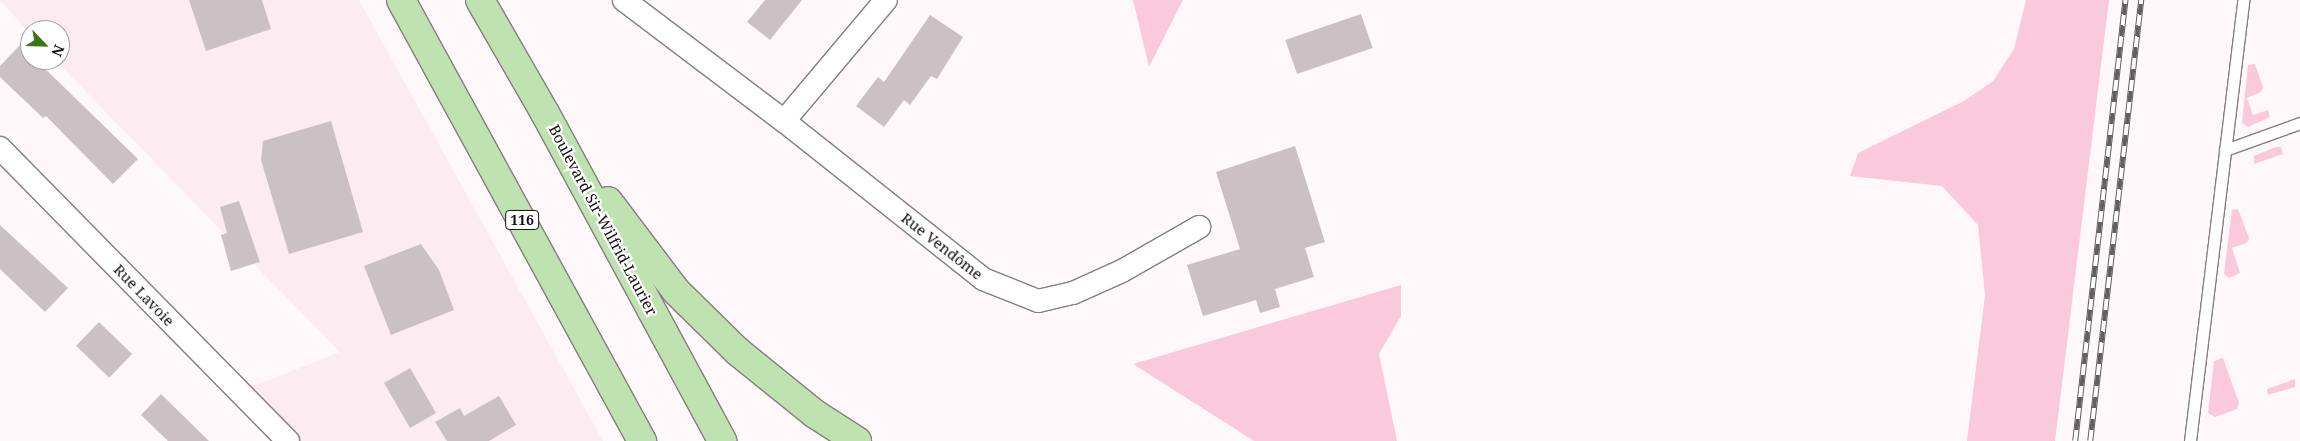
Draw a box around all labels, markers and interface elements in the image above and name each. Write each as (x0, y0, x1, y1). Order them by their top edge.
north arrow (20, 20, 70, 70)
text: N (47, 42, 69, 60)
street label: Boulevard Sir-Wilfrid-Laurier (545, 122, 661, 318)
road number: 116 (504, 208, 540, 232)
street label: Rue Vendôme (898, 209, 986, 283)
street label: Rue Lavoie (110, 260, 178, 330)

